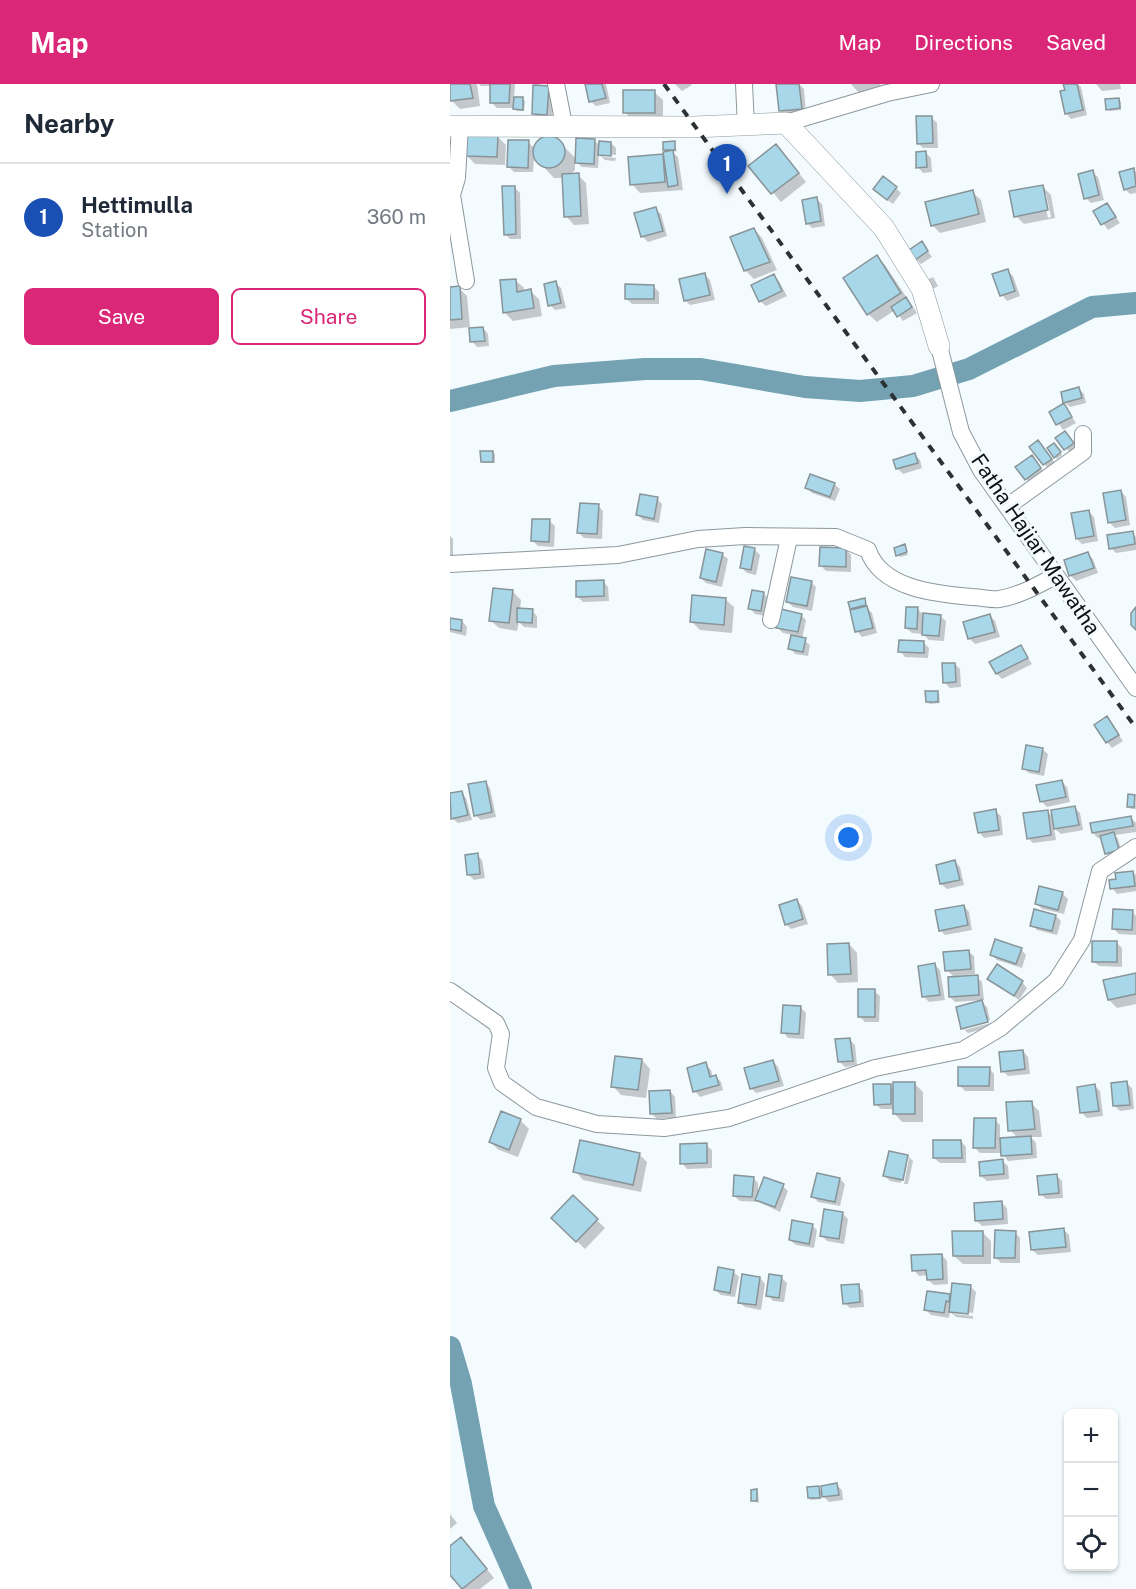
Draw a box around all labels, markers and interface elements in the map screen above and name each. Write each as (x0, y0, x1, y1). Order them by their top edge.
text: Map (30, 26, 89, 59)
text: Map (839, 30, 881, 55)
text: Directions (914, 30, 1013, 55)
text: Saved (1046, 30, 1106, 55)
text: Nearby (24, 108, 114, 139)
pin: 1 (708, 144, 746, 194)
text: Hettimulla (81, 192, 193, 218)
text: 1 (39, 205, 48, 229)
text: 360 m (367, 205, 426, 229)
text: Station (81, 218, 148, 242)
button: Save (24, 288, 219, 345)
button: Share (231, 288, 426, 345)
street label: Fatha Hajiar Mawatha (966, 449, 1106, 639)
your location (834, 823, 863, 852)
map controls (1064, 1409, 1118, 1571)
button: + (1064, 1409, 1118, 1463)
button: − (1064, 1463, 1118, 1517)
button: locate (1064, 1517, 1118, 1571)

